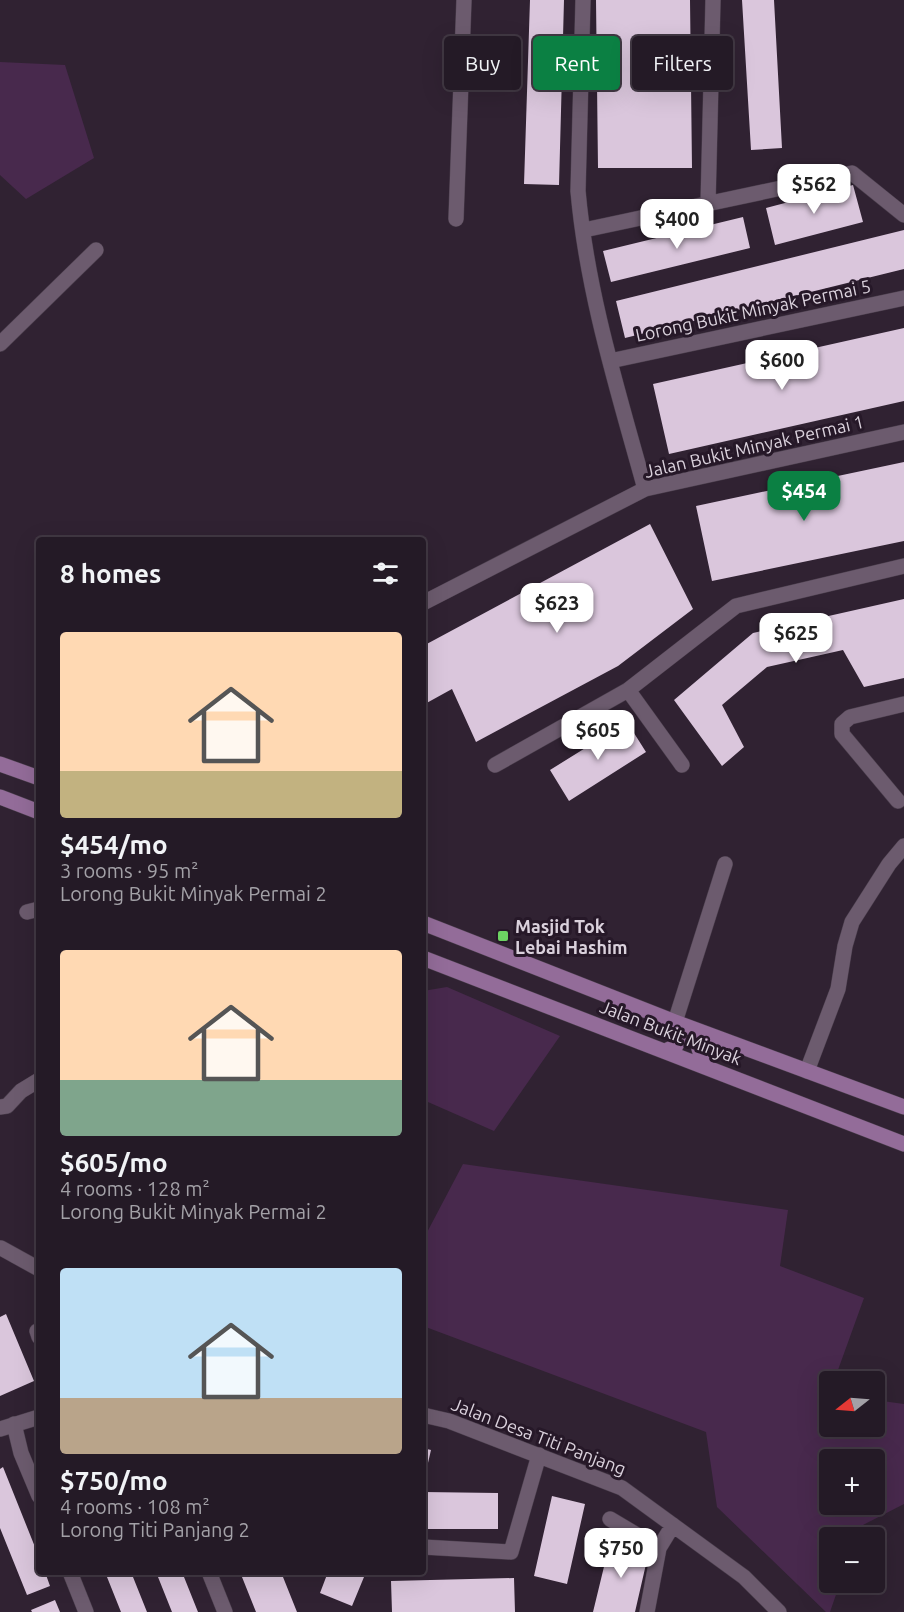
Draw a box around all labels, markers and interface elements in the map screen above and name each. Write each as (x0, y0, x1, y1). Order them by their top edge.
chip: Buy (444, 36, 521, 90)
chip: Rent (533, 36, 620, 90)
chip: Filters (632, 36, 733, 90)
pin: $562 (778, 164, 850, 215)
text: $562 (791, 172, 837, 195)
pin: $400 (641, 199, 713, 250)
text: $400 (654, 207, 700, 230)
street label: Lorong Bukit Minyak Permai 5 (634, 275, 872, 345)
pin: $600 (746, 340, 818, 391)
text: $600 (759, 348, 805, 371)
street label: Jalan Bukit Minyak Permai 1 (642, 411, 866, 481)
pin: $454 (768, 471, 840, 522)
text: $454 (781, 479, 827, 502)
icon: filters (369, 557, 402, 590)
text: 8 homes (60, 559, 161, 588)
pin: $623 (521, 583, 593, 634)
text: $623 (534, 591, 580, 614)
pin: $625 (760, 613, 832, 664)
text: $625 (773, 621, 819, 644)
icon: home (177, 671, 285, 779)
pin: $605 (562, 710, 634, 761)
text: $605 (575, 718, 621, 741)
text: $454/mo (60, 830, 168, 859)
text: 3 rooms · 95 m² (60, 859, 198, 882)
text: Lorong Bukit Minyak Permai 2 (60, 882, 327, 905)
place label: Masjid Tok Lebai Hashim (515, 916, 627, 957)
marker: Masjid Tok Lebai Hashim (496, 929, 510, 943)
icon: home (177, 989, 285, 1097)
street label: Jalan Bukit Minyak (597, 996, 745, 1068)
text: $605/mo (60, 1148, 168, 1177)
text: 4 rooms · 128 m² (60, 1177, 210, 1200)
text: Lorong Bukit Minyak Permai 2 (60, 1200, 327, 1223)
icon: home (177, 1307, 285, 1415)
north arrow (819, 1371, 885, 1437)
map controls (819, 1371, 885, 1593)
street label: Jalan Desa Titi Panjang (449, 1394, 629, 1478)
button: + (819, 1449, 885, 1515)
text: $750/mo (60, 1466, 168, 1495)
text: 4 rooms · 108 m² (60, 1495, 210, 1518)
text: Lorong Titi Panjang 2 (60, 1518, 250, 1541)
button: − (819, 1527, 885, 1593)
pin: $750 (585, 1528, 657, 1579)
text: $750 (598, 1536, 644, 1559)

